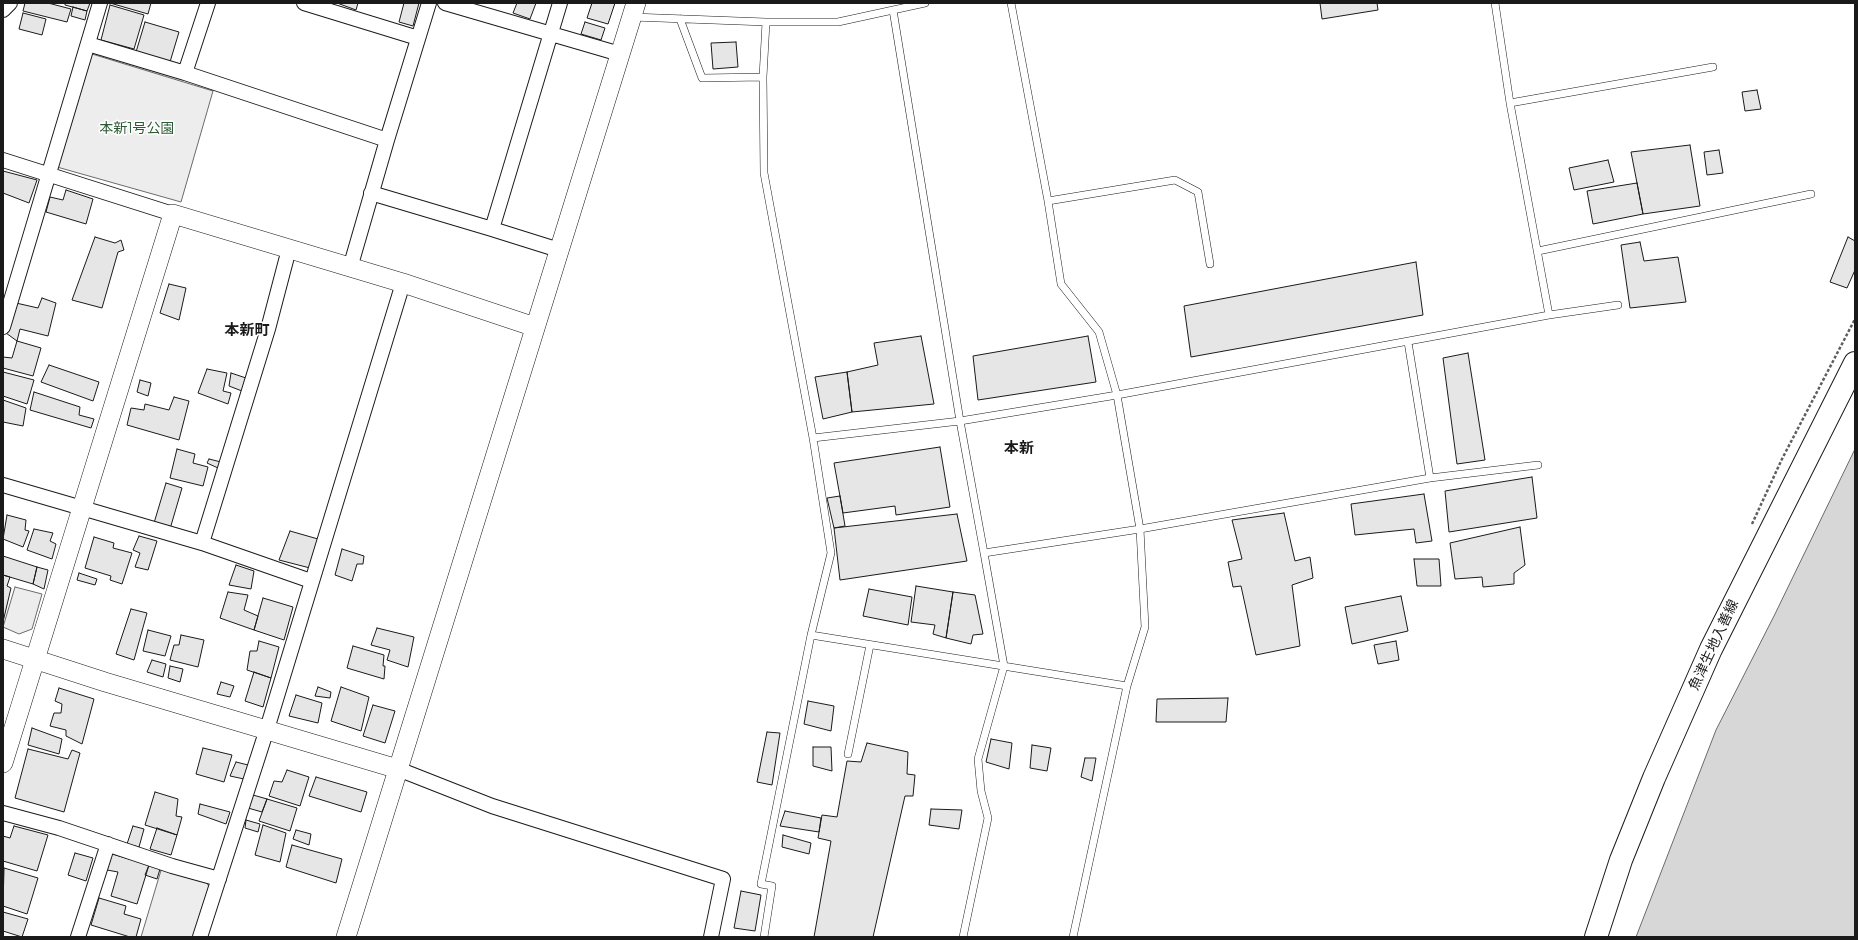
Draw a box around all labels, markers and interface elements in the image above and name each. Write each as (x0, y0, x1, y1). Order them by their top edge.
park label: 本新1号公園 (99, 121, 175, 137)
district label: 本新町 (225, 322, 269, 340)
district label: 本新 (1004, 440, 1034, 458)
street label: 魚津生地入善線 (1686, 597, 1742, 693)

